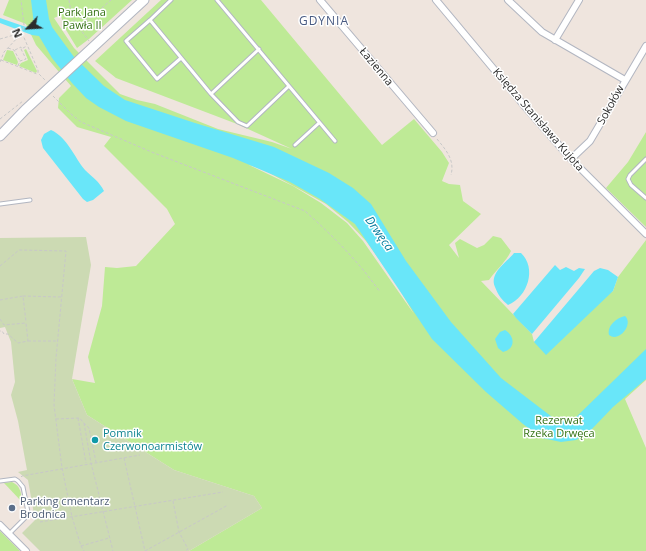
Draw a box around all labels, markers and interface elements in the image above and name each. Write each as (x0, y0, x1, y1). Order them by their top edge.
park label: Park Jana Pawła II (58, 6, 106, 32)
north arrow (8, 8, 48, 48)
district label: GDYNIA (299, 15, 349, 29)
text: N (8, 26, 25, 41)
street label: Łazienna (356, 45, 396, 89)
street label: Księdza Stanisława Kujota (490, 66, 586, 174)
street label: Sokołów (595, 83, 627, 127)
water label: Drwęca (362, 214, 396, 254)
park label: Rezerwat Rzeka Drwęca (523, 414, 595, 440)
place label: Pomnik Czerwonoarmistów (103, 427, 202, 453)
marker: Pomnik Czerwonoarmistów (90, 435, 100, 445)
place label: Parking cmentarz Brodnica (20, 495, 109, 521)
marker: Parking cmentarz Brodnica (7, 503, 17, 513)

